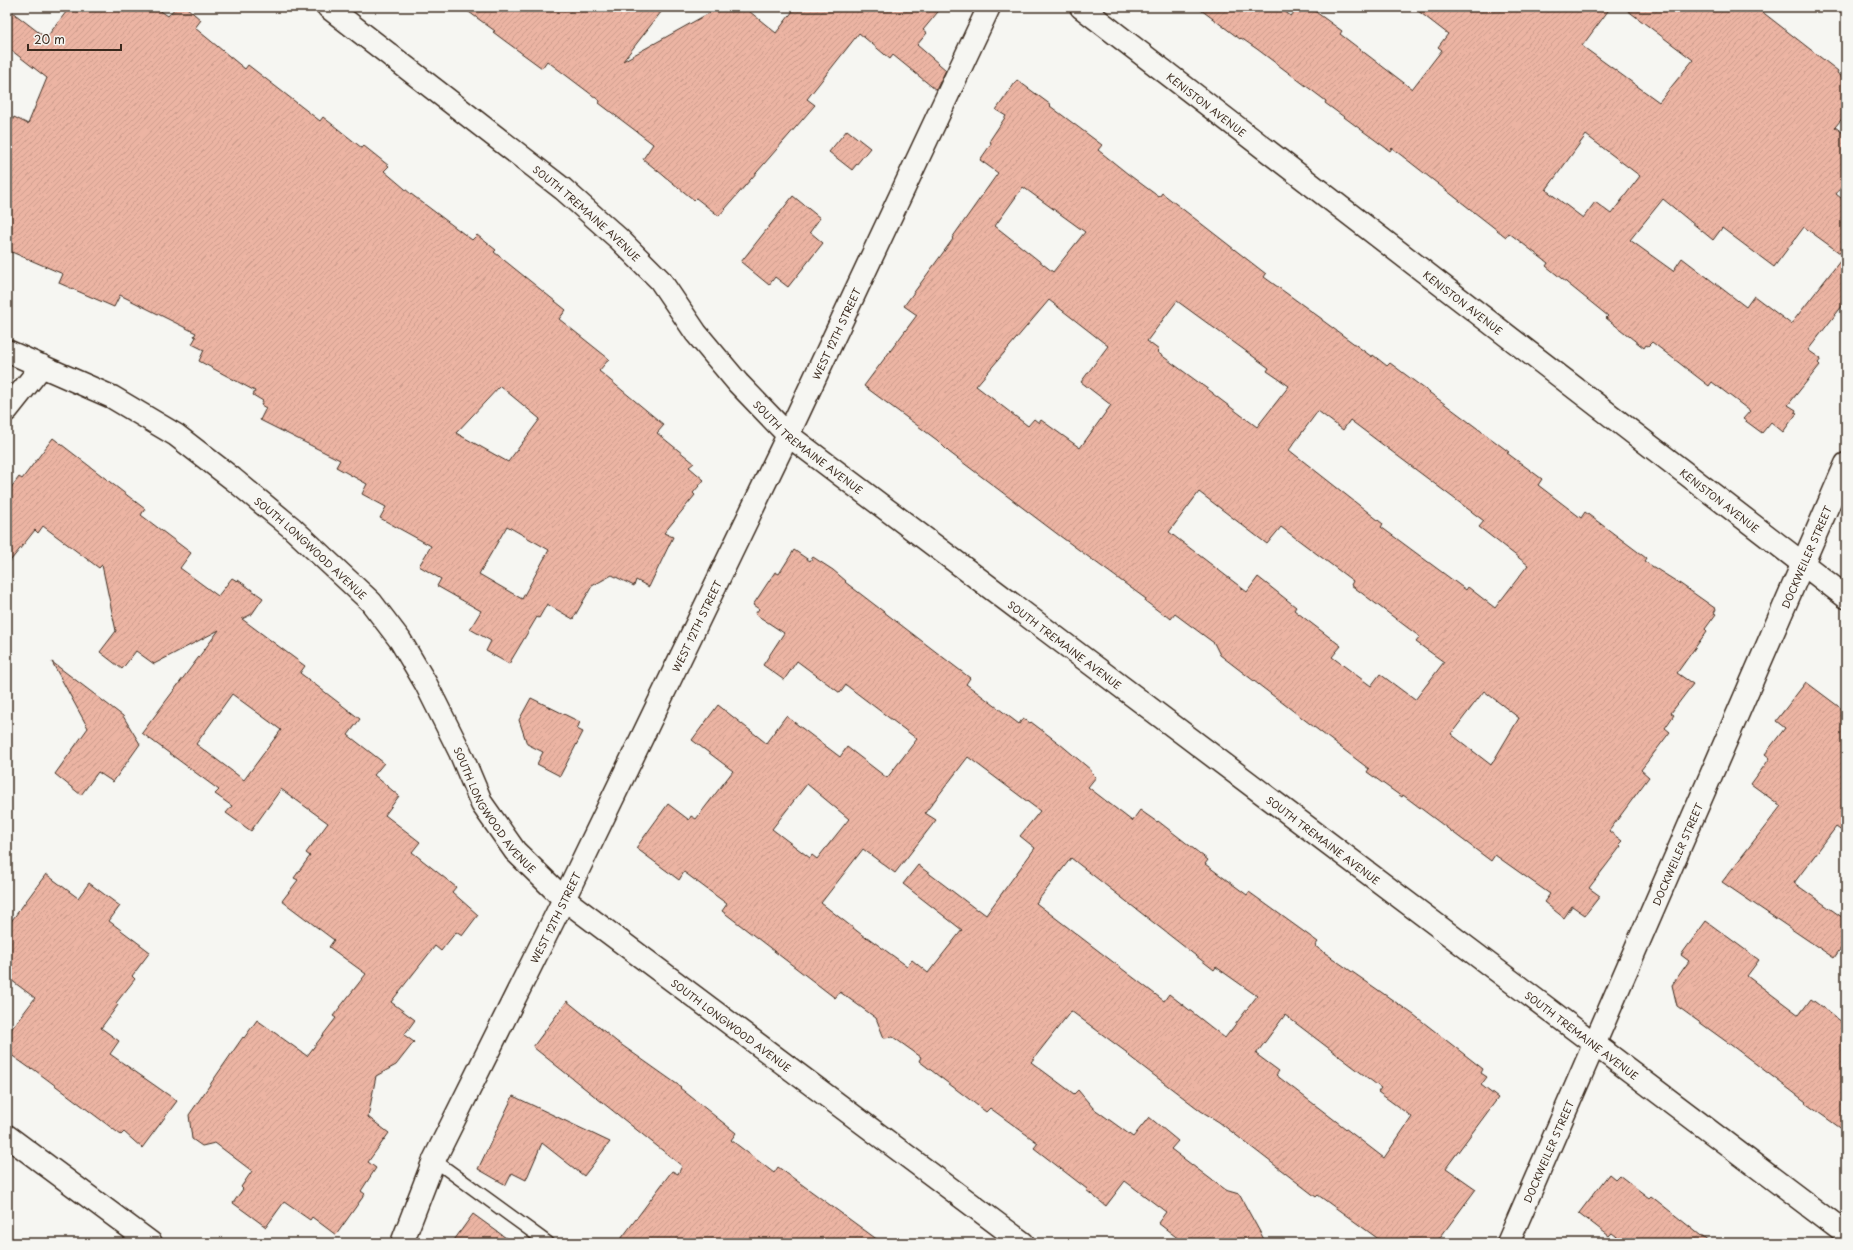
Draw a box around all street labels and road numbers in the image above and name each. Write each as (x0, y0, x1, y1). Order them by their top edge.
street label: KENISTON AVENUE (1164, 69, 1250, 140)
street label: SOUTH TREMAINE AVENUE (530, 161, 644, 264)
street label: KENISTON AVENUE (1421, 266, 1506, 337)
street label: WEST 12TH STREET (808, 285, 864, 382)
street label: SOUTH TREMAINE AVENUE (751, 396, 866, 497)
street label: KENISTON AVENUE (1677, 464, 1763, 535)
street label: SOUTH LONGWOOD AVENUE (252, 493, 371, 602)
street label: DOCKWEILER STREET (1777, 503, 1835, 611)
street label: WEST 12TH STREET (667, 577, 724, 674)
street label: SOUTH TREMAINE AVENUE (1005, 596, 1125, 692)
street label: SOUTH LONGWOOD AVENUE (451, 744, 540, 876)
street label: SOUTH TREMAINE AVENUE (1264, 792, 1384, 887)
street label: DOCKWEILER STREET (1648, 800, 1706, 908)
street label: WEST 12TH STREET (526, 869, 584, 965)
street label: SOUTH LONGWOOD AVENUE (669, 975, 795, 1075)
street label: SOUTH TREMAINE AVENUE (1522, 987, 1642, 1083)
street label: DOCKWEILER STREET (1519, 1097, 1577, 1205)

